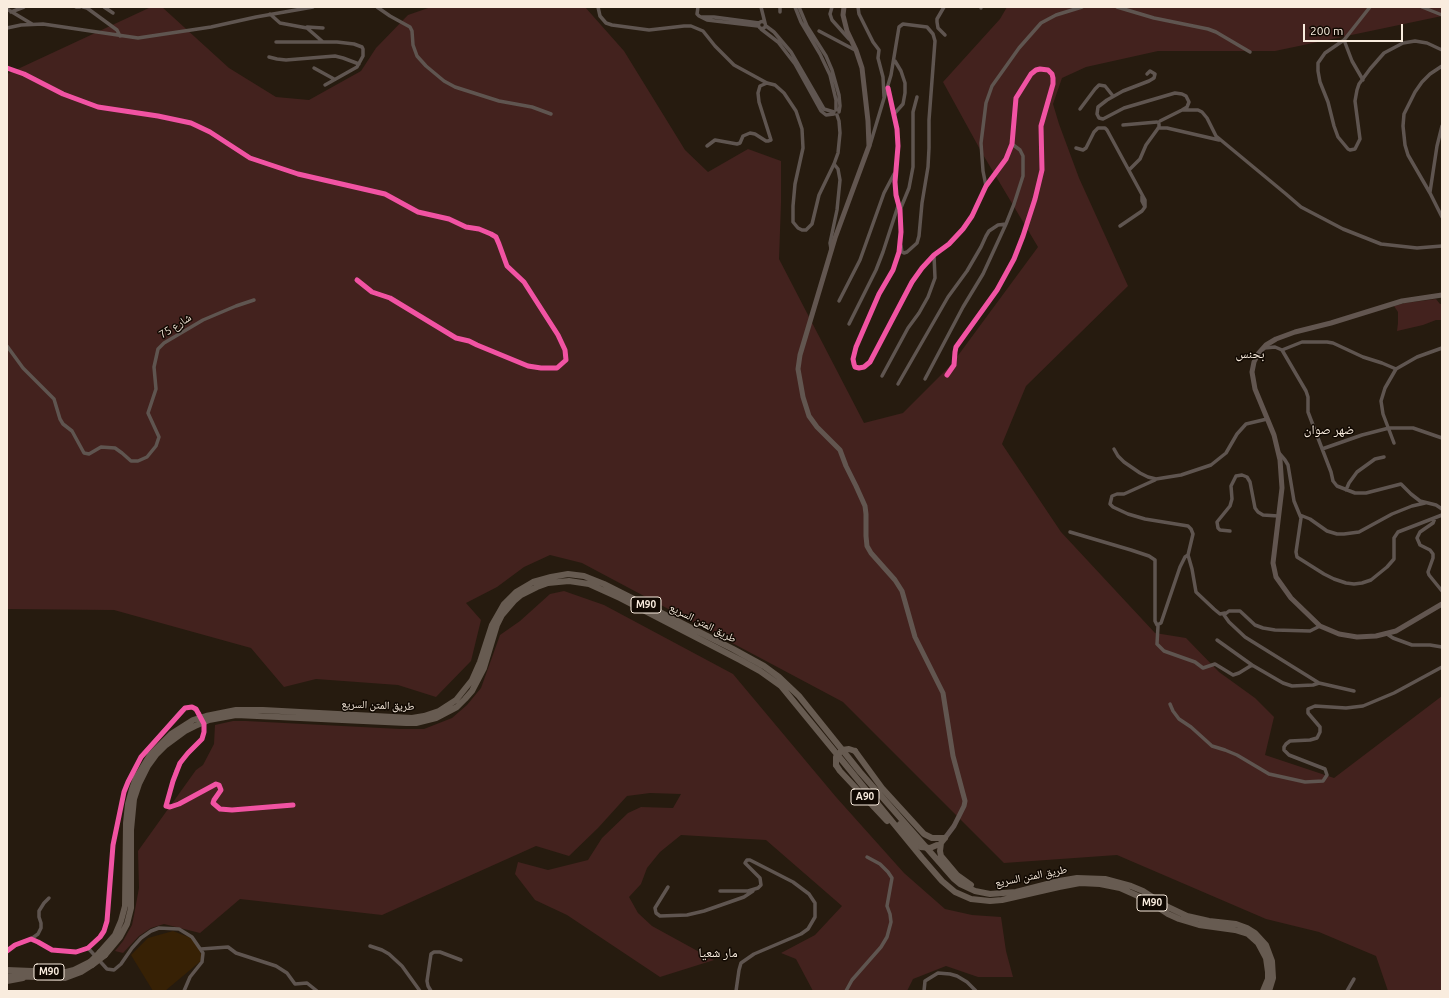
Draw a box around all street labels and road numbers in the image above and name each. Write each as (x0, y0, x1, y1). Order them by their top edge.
street label: شارع 75 (156, 311, 194, 341)
road number: M90 (631, 597, 661, 613)
street label: طريق المتن السريع (667, 601, 739, 645)
street label: طريق المتن السريع (341, 697, 415, 713)
road number: A90 (851, 789, 879, 805)
street label: طريق المتن السريع (994, 863, 1068, 889)
road number: M90 (1137, 895, 1167, 911)
road number: M90 (34, 964, 64, 980)

